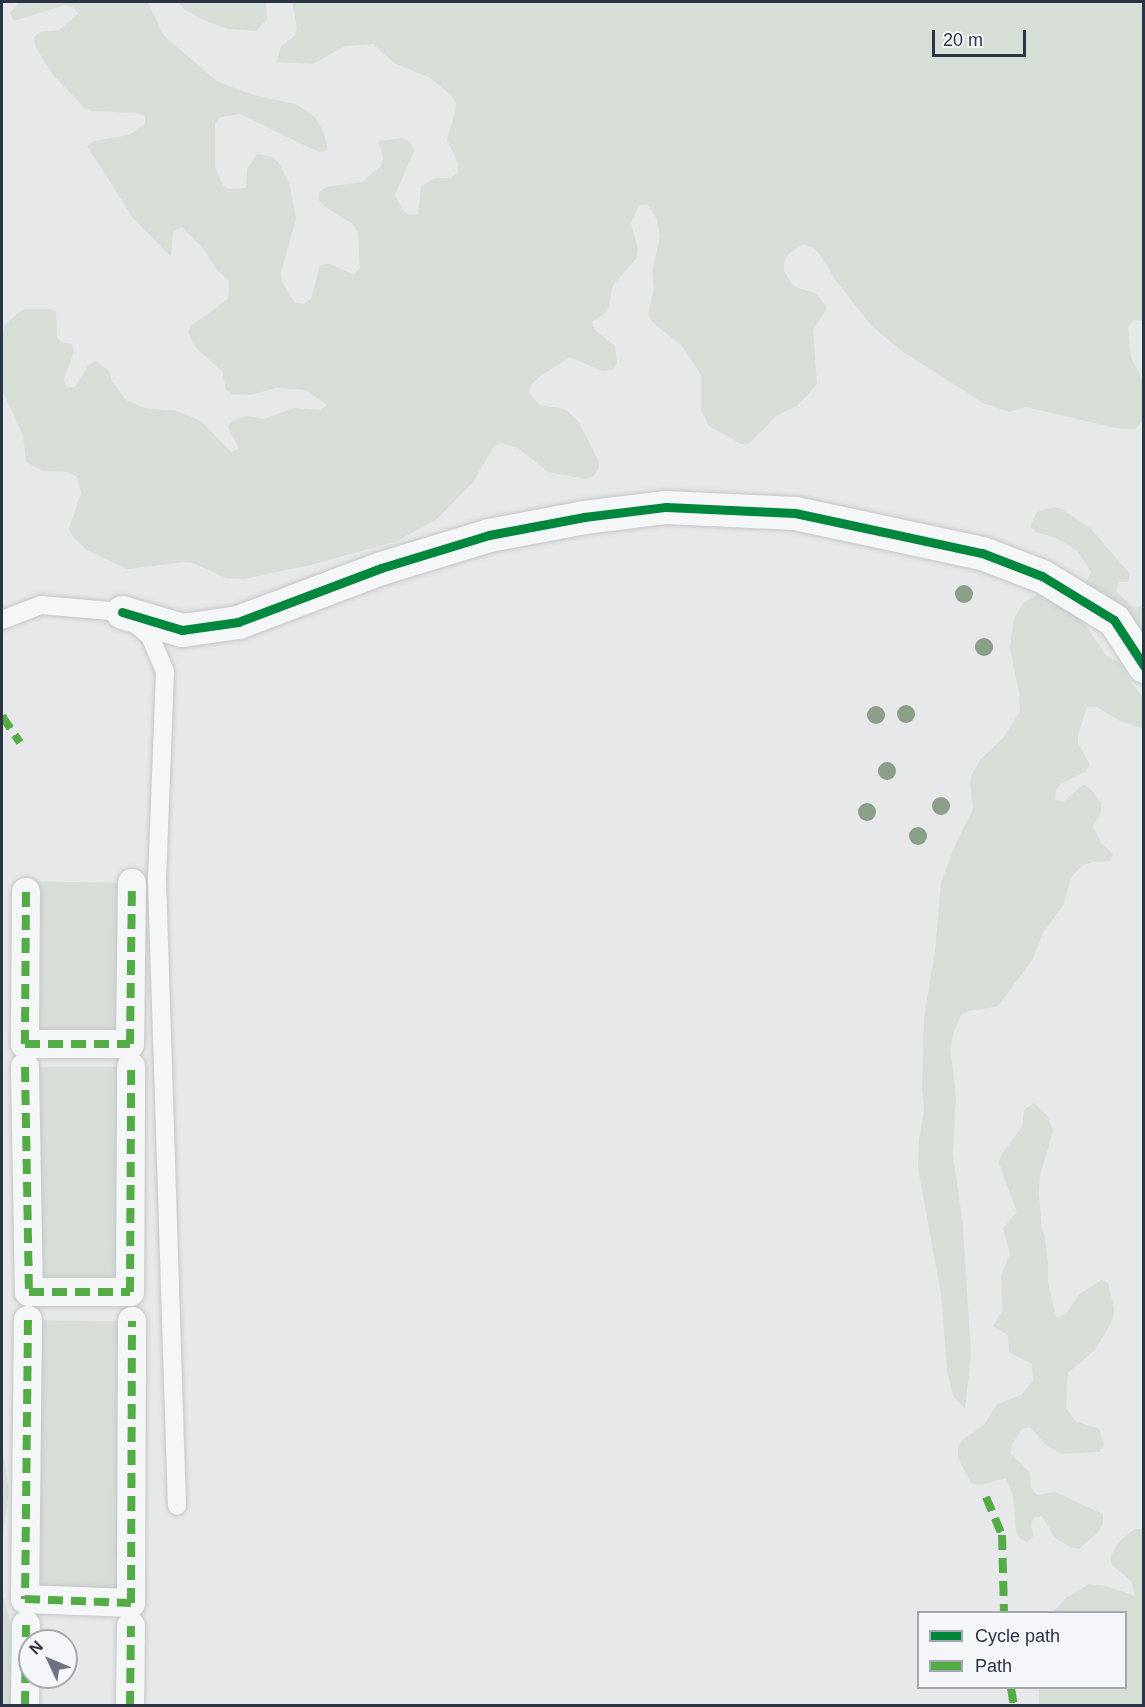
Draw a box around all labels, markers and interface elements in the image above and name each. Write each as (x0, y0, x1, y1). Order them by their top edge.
scale bar (935, 18, 1030, 56)
text: 20 m (943, 30, 983, 50)
legend (917, 1611, 1127, 1689)
text: Cycle path (975, 1626, 1060, 1646)
north arrow (18, 1629, 78, 1689)
text: N (26, 1637, 46, 1658)
text: Path (975, 1656, 1012, 1676)

